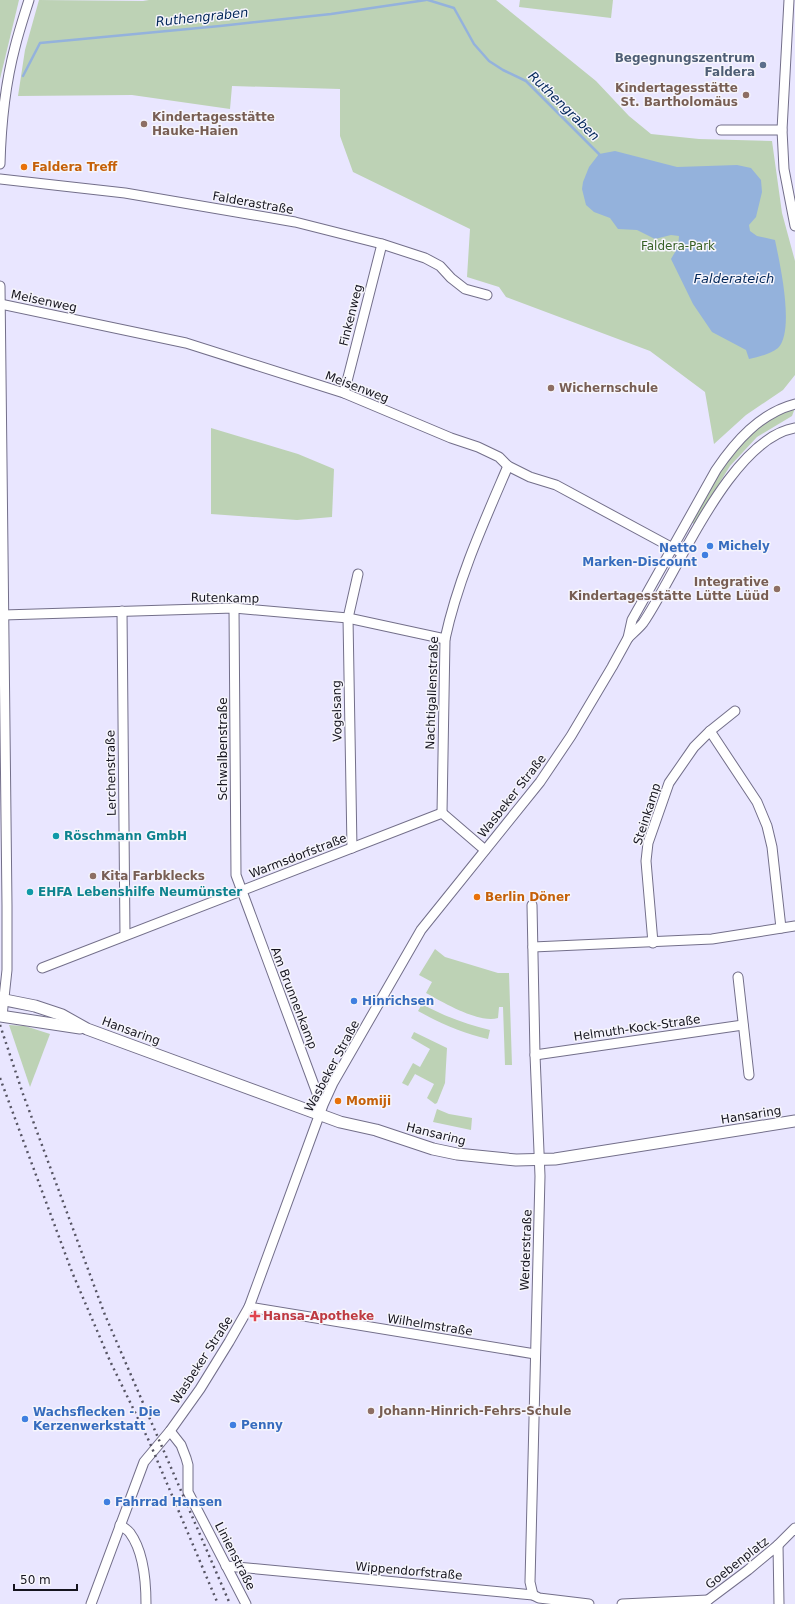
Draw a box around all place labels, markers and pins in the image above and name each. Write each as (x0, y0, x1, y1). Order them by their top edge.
place label: Begegnungszentrum Faldera (615, 51, 755, 79)
marker: Begegnungszentrum Faldera (758, 60, 768, 70)
place label: Kindertagesstätte St. Bartholomäus (615, 81, 738, 109)
marker: Kindertagesstätte St. Bartholomäus (741, 90, 751, 100)
place label: Kindertagesstätte Hauke-Haien (152, 110, 275, 138)
marker: Kindertagesstätte Hauke-Haien (139, 119, 149, 129)
place label: Faldera Treff (32, 160, 118, 174)
marker: Faldera Treff (19, 162, 29, 172)
place label: Wichernschule (559, 381, 658, 395)
marker: Wichernschule (546, 383, 556, 393)
place label: Michely (718, 539, 770, 553)
place label: Netto Marken-Discount (582, 541, 697, 569)
marker: Michely (705, 541, 715, 551)
marker: Netto Marken-Discount (700, 550, 710, 560)
place label: Integrative Kindertagesstätte Lütte Lüüd (569, 575, 769, 603)
marker: Integrative Kindertagesstätte Lütte Lüüd (772, 584, 782, 594)
place label: Röschmann GmbH (64, 829, 187, 843)
marker: Röschmann GmbH (51, 831, 61, 841)
place label: Kita Farbklecks (101, 869, 205, 883)
marker: Kita Farbklecks (88, 871, 98, 881)
place label: EHFA Lebenshilfe Neumünster (38, 885, 242, 899)
marker: EHFA Lebenshilfe Neumünster (25, 887, 35, 897)
place label: Berlin Döner (485, 890, 570, 904)
marker: Berlin Döner (472, 892, 482, 902)
place label: Hinrichsen (362, 994, 434, 1008)
marker: Hinrichsen (349, 996, 359, 1006)
place label: Momiji (346, 1094, 391, 1108)
marker: Momiji (333, 1096, 343, 1106)
place label: Hansa-Apotheke (263, 1309, 374, 1323)
marker: Hansa-Apotheke (250, 1311, 260, 1321)
place label: Johann-Hinrich-Fehrs-Schule (378, 1404, 571, 1418)
place label: Wachsflecken - Die Kerzenwerkstatt (33, 1405, 161, 1433)
marker: Johann-Hinrich-Fehrs-Schule (366, 1406, 376, 1416)
marker: Wachsflecken - Die Kerzenwerkstatt (20, 1414, 30, 1424)
place label: Penny (241, 1418, 283, 1432)
marker: Penny (228, 1420, 238, 1430)
place label: Fahrrad Hansen (115, 1495, 222, 1509)
marker: Fahrrad Hansen (102, 1497, 112, 1507)

